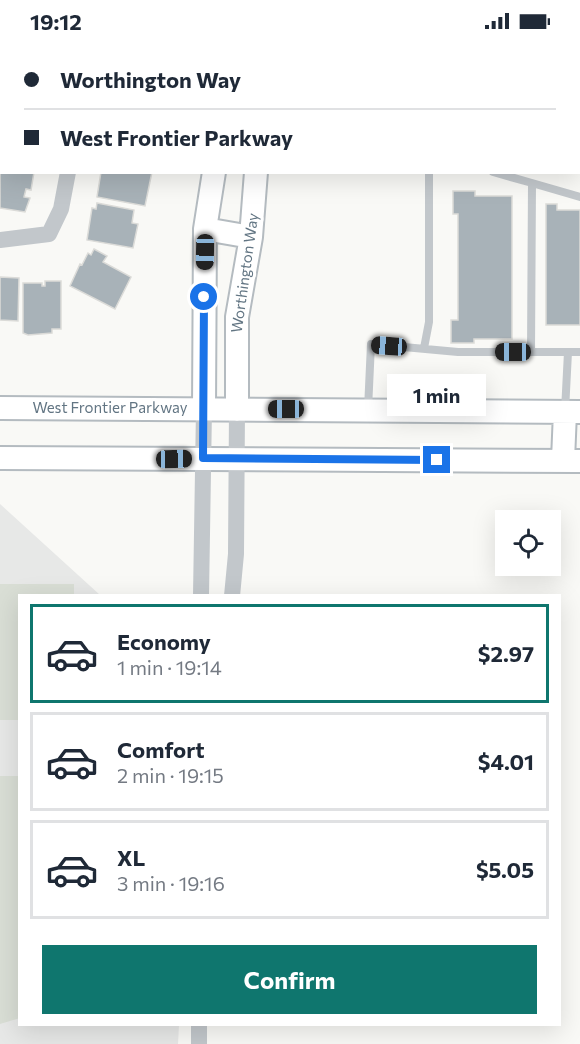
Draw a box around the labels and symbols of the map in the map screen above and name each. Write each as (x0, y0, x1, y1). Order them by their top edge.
street label: Worthington Way (227, 211, 261, 334)
car (196, 234, 214, 270)
route start (190, 283, 217, 310)
car (370, 336, 408, 356)
car (495, 343, 531, 361)
callout: 1 min (388, 373, 486, 415)
street label: West Frontier Parkway (32, 398, 188, 416)
car (268, 400, 304, 418)
route end (423, 446, 450, 473)
car (156, 450, 192, 468)

